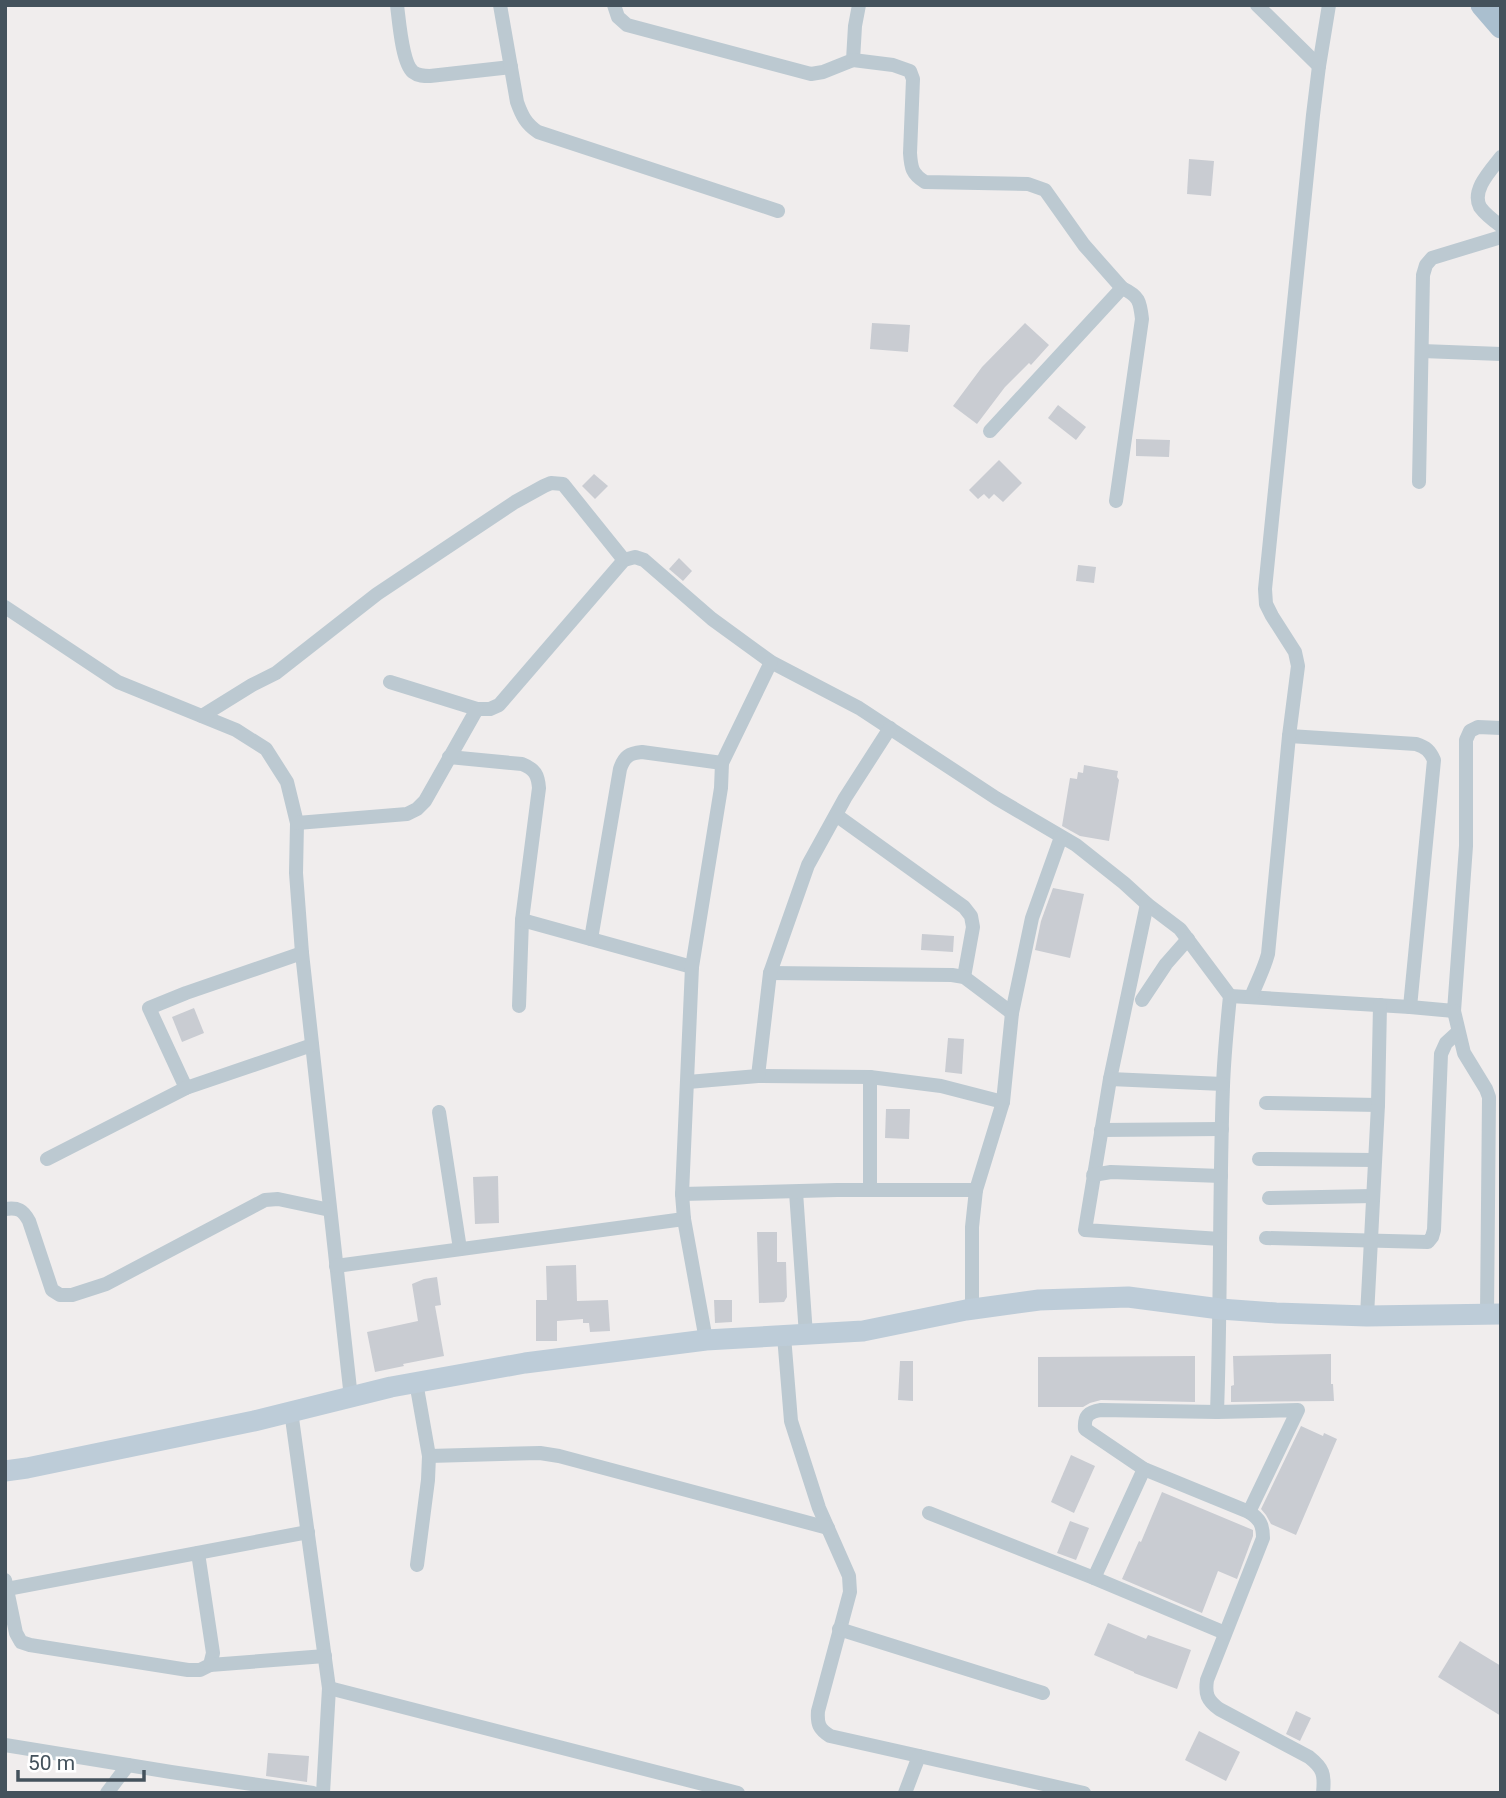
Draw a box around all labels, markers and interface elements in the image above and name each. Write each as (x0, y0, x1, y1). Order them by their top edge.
scale bar (18, 1738, 144, 1782)
text: 50 m (28, 1751, 75, 1775)

